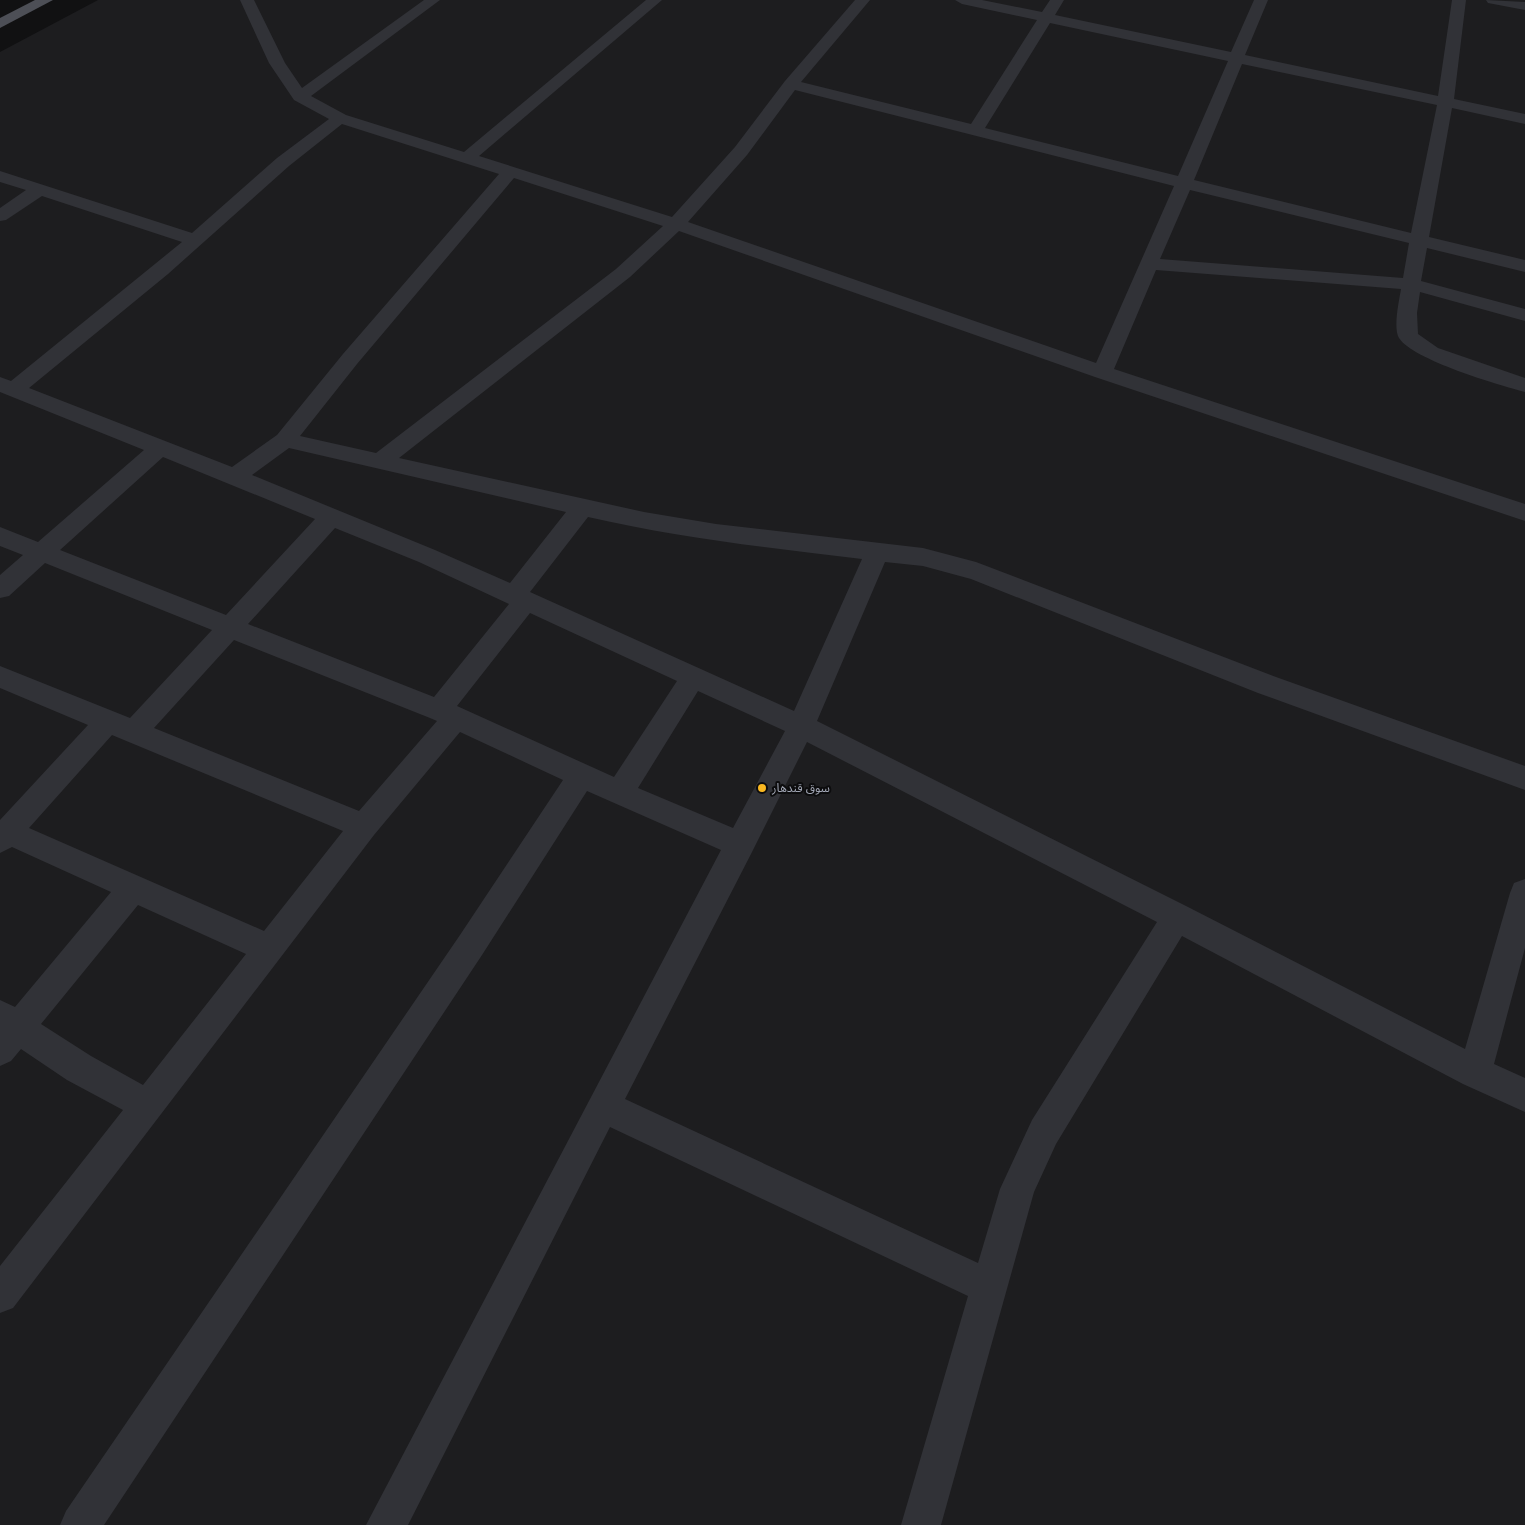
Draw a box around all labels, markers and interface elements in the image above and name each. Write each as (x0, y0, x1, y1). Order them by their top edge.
place label: سوق قندهار (771, 780, 830, 795)
marker: سوق قندهار (756, 782, 768, 794)

